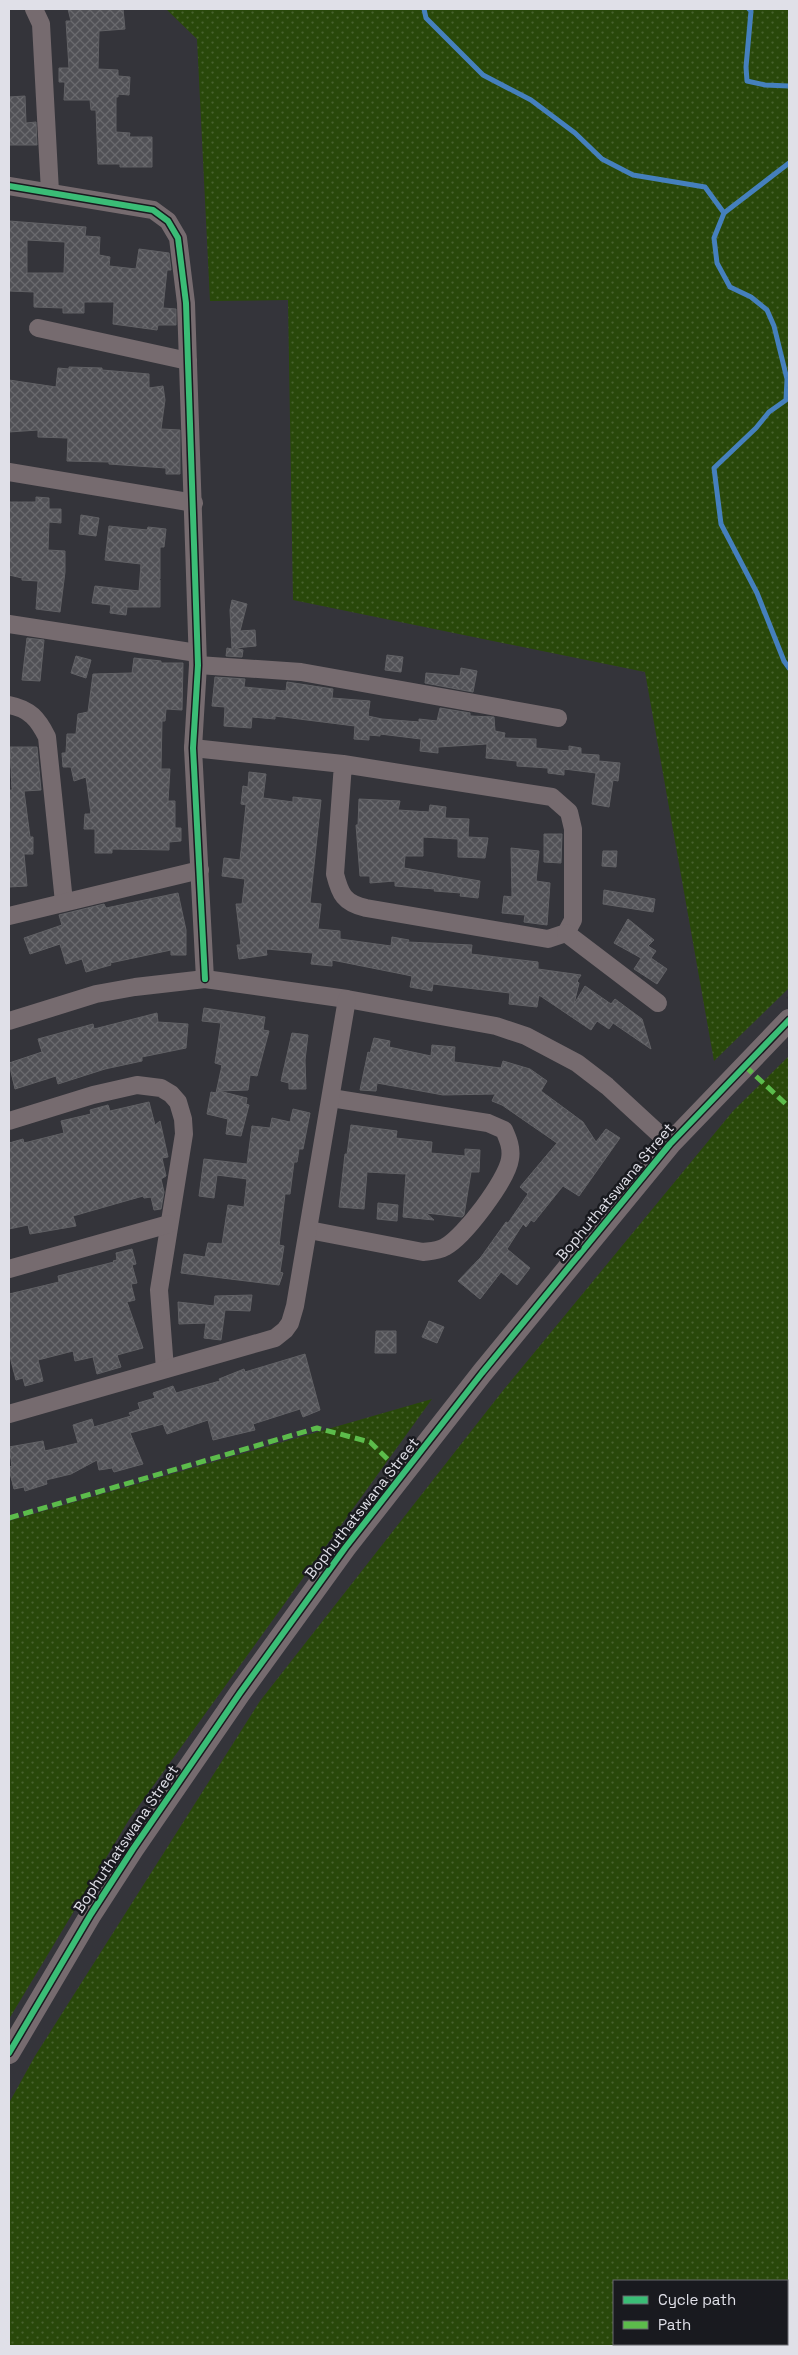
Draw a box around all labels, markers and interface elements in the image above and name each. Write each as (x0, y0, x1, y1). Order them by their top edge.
street label: Bophuthatswana Street (551, 1119, 678, 1264)
street label: Bophuthatswana Street (301, 1433, 423, 1582)
street label: Bophuthatswana Street (69, 1761, 182, 1916)
legend (613, 2280, 788, 2345)
text: Cycle path (658, 2290, 736, 2309)
text: Path (658, 2315, 691, 2334)

